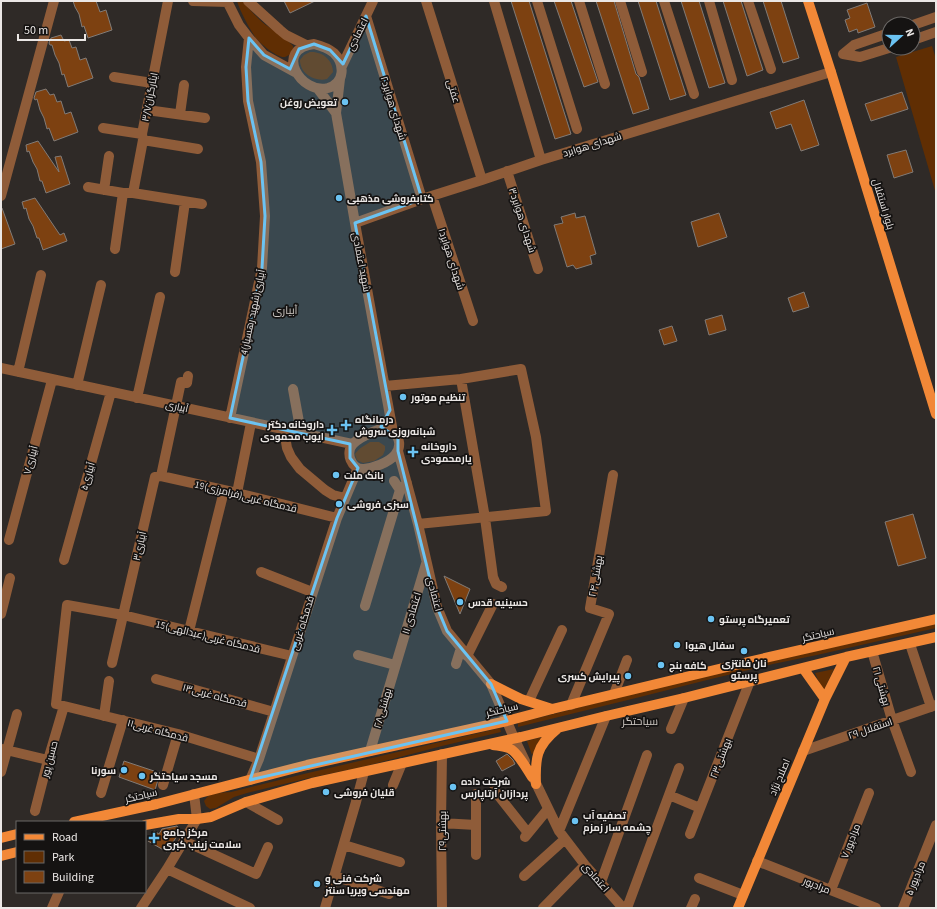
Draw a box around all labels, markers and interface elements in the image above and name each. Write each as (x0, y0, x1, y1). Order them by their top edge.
scale bar (18, 16, 85, 42)
street label: اعتمادی (344, 16, 372, 53)
north arrow (881, 16, 921, 56)
text: 50 m (24, 22, 48, 39)
text: N (902, 26, 918, 39)
street label: ایثارگران۳/۷ (138, 72, 162, 123)
street label: شهدای هوابرد۲ (377, 75, 409, 142)
street label: عفتی (443, 78, 463, 105)
place label: تعویض روغن (280, 96, 337, 110)
marker: تعویض روغن (340, 97, 350, 107)
street label: شهدای هوابرد (561, 129, 623, 161)
street label: بلوار استقلال (869, 177, 897, 231)
street label: ۳شهدای هوابرد (505, 186, 539, 255)
place label: کتابفروشی مذهبی (347, 192, 434, 206)
marker: کتابفروشی مذهبی (334, 193, 344, 203)
street label: شهدای هوابرد۱ (435, 227, 468, 292)
street label: شهید اعتمادی (348, 231, 374, 293)
street label: 4آبیاری(شهید رهسپار) (237, 268, 269, 356)
district label: آبیاری (272, 303, 298, 318)
place label: تنظیم موتور (410, 391, 466, 405)
marker: تنظیم موتور (398, 392, 408, 402)
street label: آبیاری (164, 398, 190, 416)
place label: درمانگاه شبانه‌روزی سروش (355, 413, 435, 439)
place label: داروخانه دکتر ایوب محمودی (260, 418, 324, 444)
marker: درمانگاه شبانه‌روزی سروش (340, 419, 352, 431)
marker: داروخانه دکتر ایوب محمودی (327, 425, 337, 435)
place label: داروخانه یارمحمودی (421, 440, 472, 466)
street label: آبیاری۷ (20, 444, 42, 476)
marker: داروخانه یارمحمودی (408, 447, 418, 457)
street label: آبیاری۵ (77, 460, 99, 492)
place label: بانک ملت (344, 469, 384, 483)
marker: بانک ملت (331, 470, 341, 480)
street label: 19قدمگاه غربی(فرامرزی) (193, 477, 298, 516)
place label: سبزی فروشی (347, 498, 409, 512)
marker: سبزی فروشی (334, 499, 344, 509)
street label: آبیاری۳ (130, 530, 150, 562)
street label: ۲۴بهشتی (585, 554, 606, 598)
street label: اعتمادی (423, 576, 445, 613)
street label: ۱۱ اعتمادی (399, 591, 425, 636)
street label: قدمگاه غربی (288, 594, 318, 652)
place label: حسینیه قدس (468, 596, 528, 610)
marker: حسینیه قدس (455, 597, 465, 607)
place label: تعمیرگاه پرستو (719, 613, 790, 627)
marker: تعمیرگاه پرستو (706, 614, 716, 624)
street label: 15قدمگاه غربی(عبدالهی) (154, 617, 261, 657)
street label: سیاحتگر (800, 624, 836, 646)
place label: سفال هیوا (685, 639, 735, 653)
marker: سفال هیوا (672, 640, 682, 650)
marker: نان فانتزی پرستو (739, 646, 749, 656)
place label: نان فانتزی پرستو (721, 657, 767, 683)
place label: کافه بنج (669, 659, 707, 673)
marker: کافه بنج (656, 660, 666, 670)
street label: ۲۱ بهشتی (869, 665, 893, 707)
place label: پیرایش کسری (558, 670, 620, 684)
marker: پیرایش کسری (623, 671, 633, 681)
street label: قدمگاه غربی۱۳ (181, 681, 248, 711)
street label: ۲۸بهشتی (371, 687, 395, 730)
street label: سیاحتگر (484, 699, 520, 721)
district label: سیاحتگر (621, 714, 658, 729)
street label: ۲۹ استقلال (846, 715, 894, 743)
street label: قدمگاه غربی۱۱ (126, 716, 190, 746)
street label: ۲۳بهشتی (707, 736, 735, 780)
street label: حسین پور (38, 739, 62, 780)
street label: اصلاح نژاد (766, 757, 794, 798)
place label: سورنا (91, 764, 116, 778)
marker: سورنا (119, 765, 129, 775)
place label: مسجد سیاحتگر (149, 770, 218, 784)
marker: مسجد سیاحتگر (137, 771, 147, 781)
place label: شرکت داده پردازان آرتاپارس (461, 775, 529, 801)
marker: شرکت داده پردازان آرتاپارس (448, 782, 458, 792)
street label: سیاحتگر (123, 785, 159, 807)
place label: قلیان فروشی (334, 786, 395, 800)
marker: قلیان فروشی (321, 787, 331, 797)
place label: تصفیه آب چشمه سار زمزم (583, 809, 651, 835)
street label: ۲۹بهشتی (436, 811, 450, 851)
marker: تصفیه آب چشمه سار زمزم (570, 816, 580, 826)
legend (16, 821, 146, 893)
street label: ۷ مرادپور (838, 822, 864, 861)
place label: مرکز جامع سلامت زینب کبری (163, 826, 241, 852)
text: Road (52, 829, 78, 846)
marker: مرکز جامع سلامت زینب کبری (148, 832, 160, 844)
text: Park (52, 849, 74, 866)
street label: ۵ مرادپور (903, 859, 929, 897)
street label: اعتمادی (578, 860, 612, 895)
text: Building (52, 869, 94, 886)
place label: شرکت فنی و مهندسی ویریا سنتر (324, 872, 410, 898)
street label: مرادپور (800, 874, 832, 898)
marker: شرکت فنی و مهندسی ویریا سنتر (312, 879, 322, 889)

